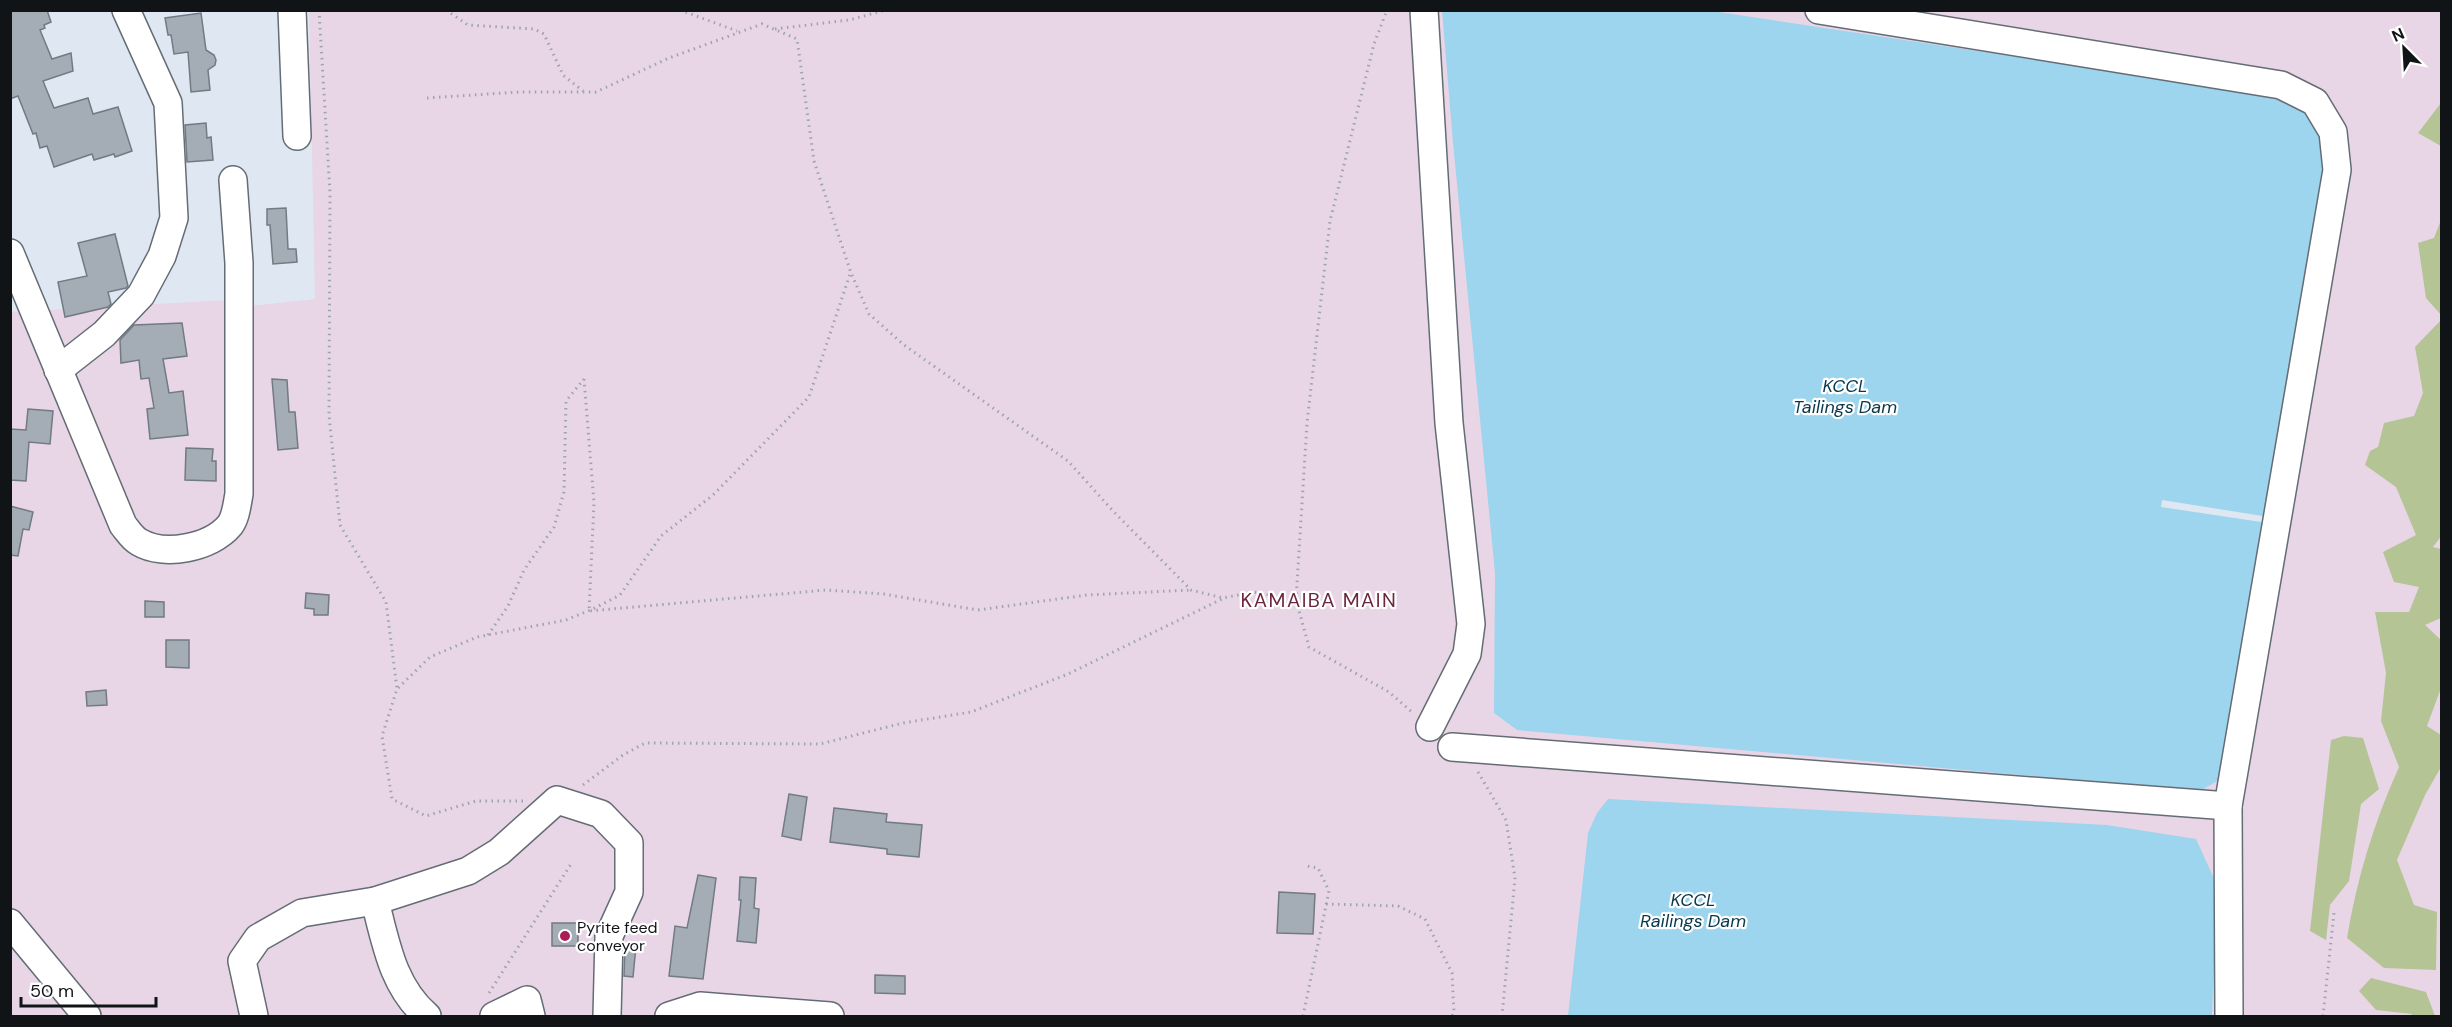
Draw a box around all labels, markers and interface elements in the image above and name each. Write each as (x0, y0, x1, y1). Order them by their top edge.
north arrow (2374, 18, 2434, 78)
text: N (2389, 23, 2408, 47)
water label: KCCL Tailings Dam (1793, 374, 1897, 419)
district label: KAMAIBA MAIN (1241, 587, 1397, 613)
water label: KCCL Railings Dam (1640, 888, 1746, 933)
place label: Pyrite feed conveyor (577, 917, 658, 956)
marker: Pyrite feed conveyor (558, 929, 572, 943)
scale bar (21, 970, 156, 1008)
text: 50 m (30, 979, 74, 1003)

